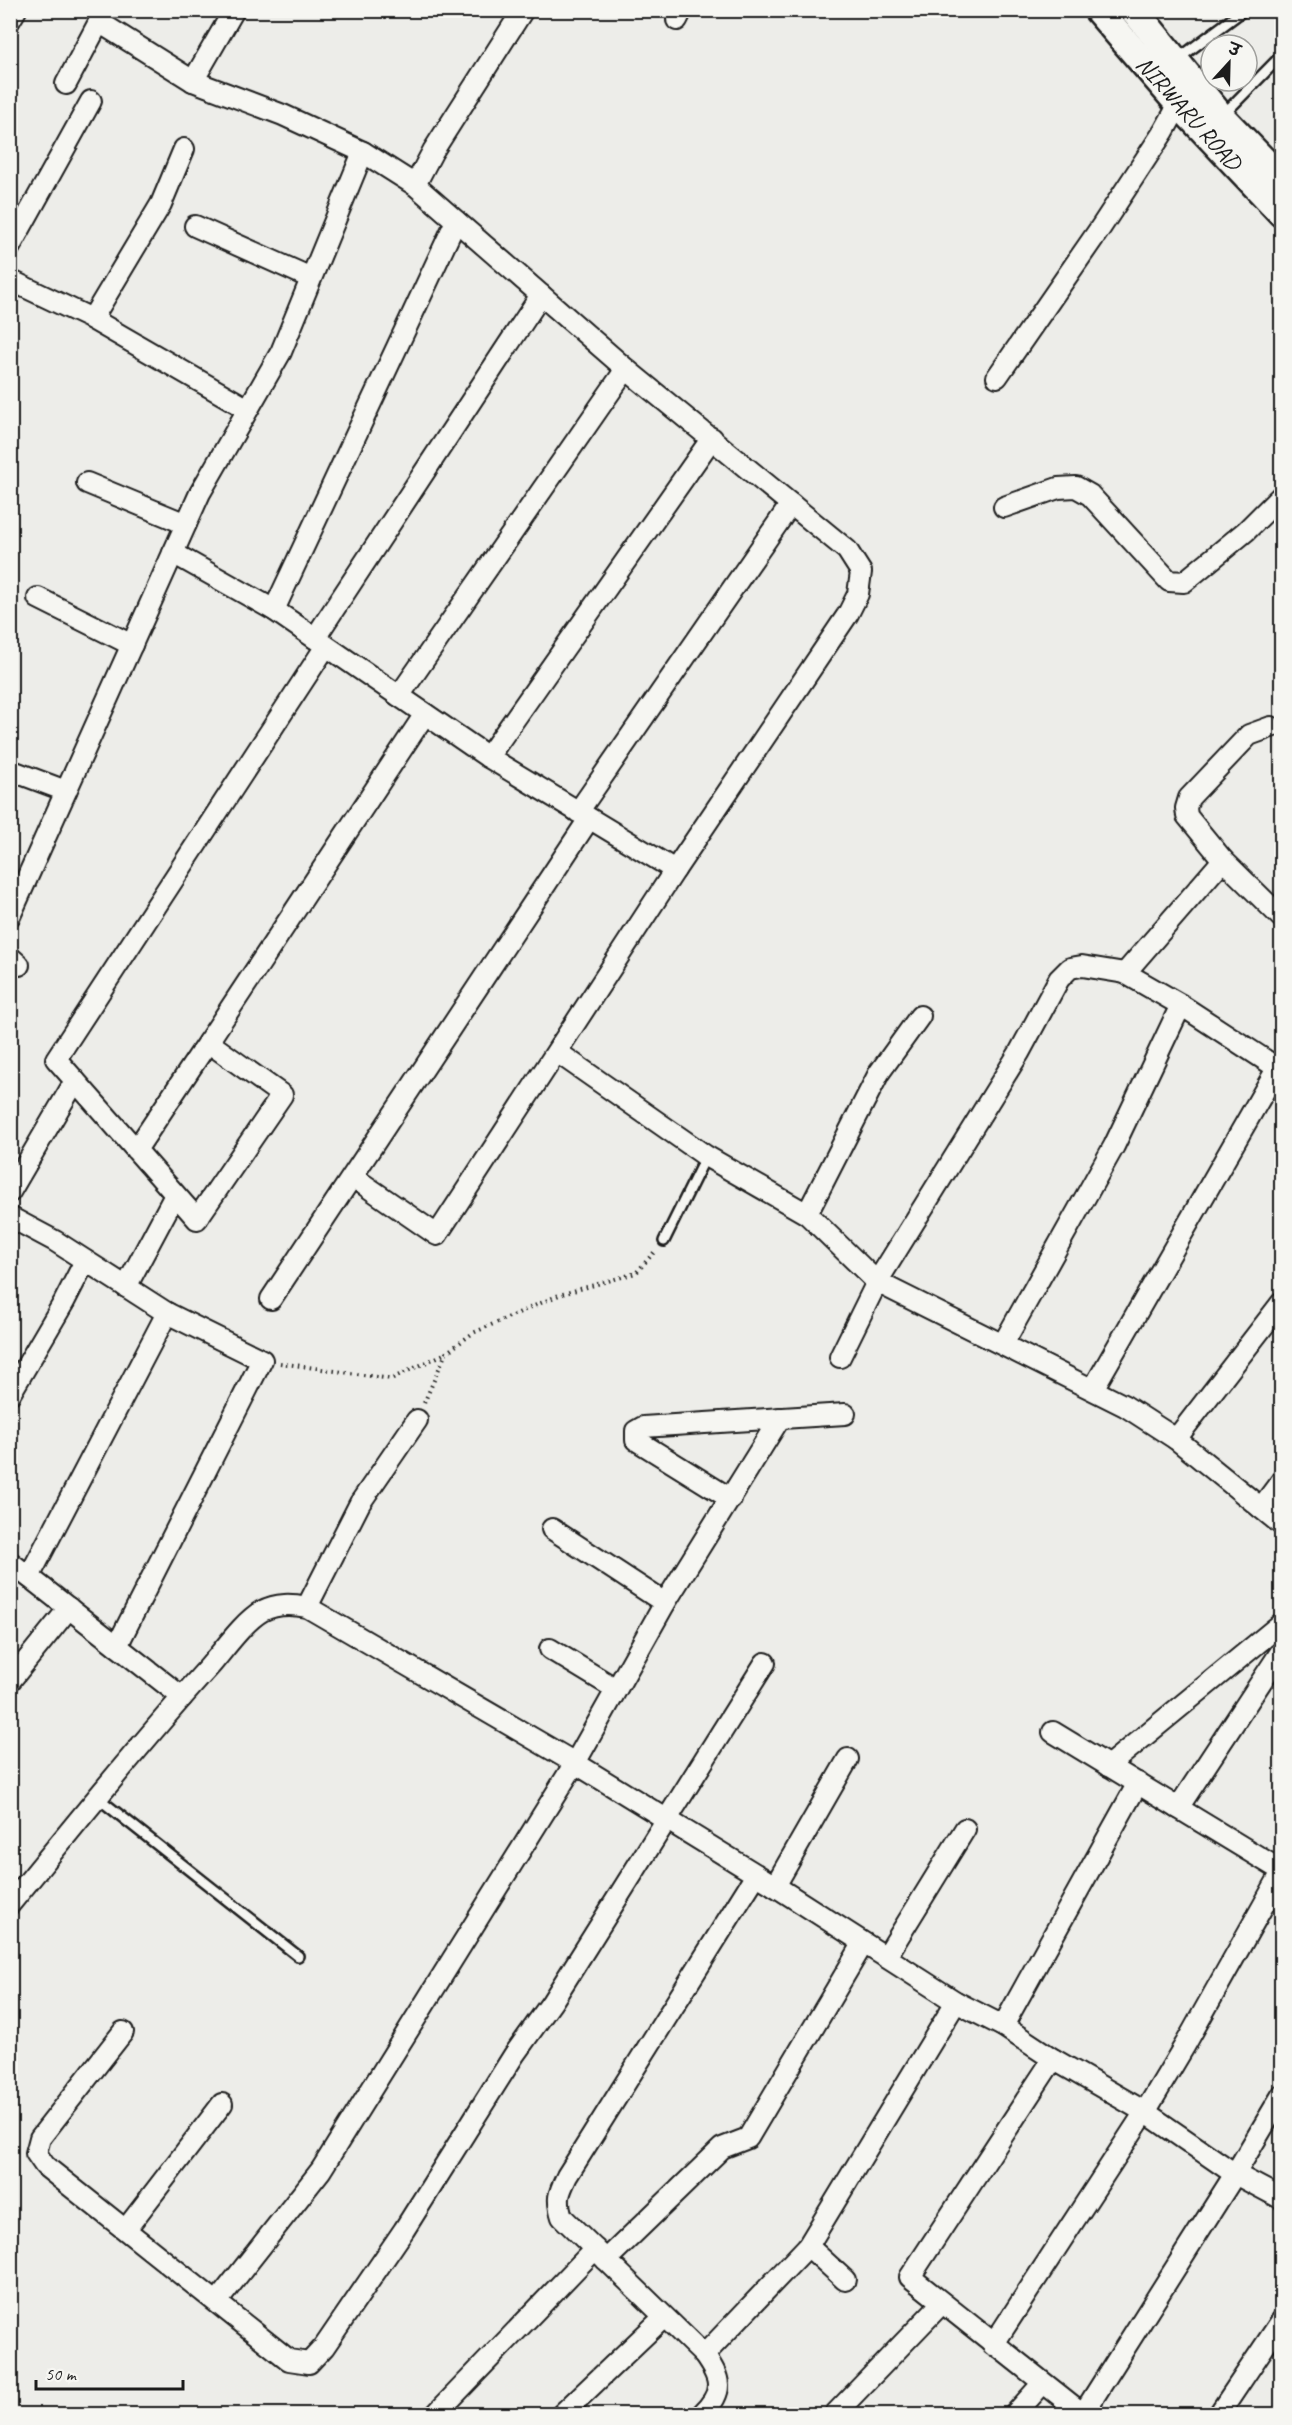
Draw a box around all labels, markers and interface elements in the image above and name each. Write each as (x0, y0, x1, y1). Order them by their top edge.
north arrow (1199, 33, 1259, 93)
text: उ (1224, 38, 1244, 62)
street label: NIRWARU ROAD (1130, 50, 1250, 178)
scale bar (36, 2353, 183, 2391)
text: 50 m (45, 2363, 78, 2385)

